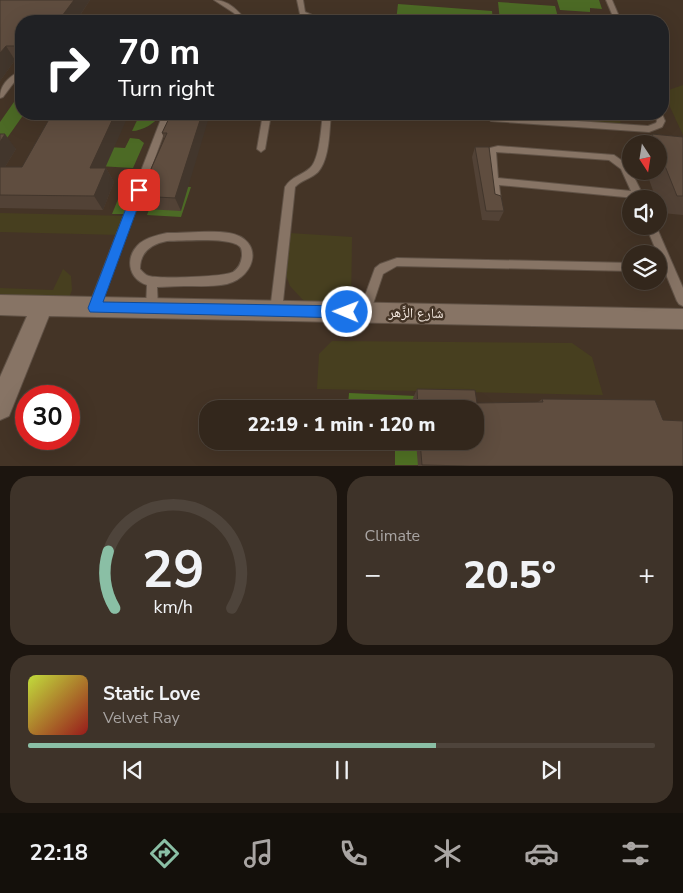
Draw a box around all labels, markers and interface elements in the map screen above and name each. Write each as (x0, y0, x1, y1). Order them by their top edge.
text: 70 m (118, 29, 200, 76)
icon: right (35, 35, 100, 100)
text: Turn right (118, 74, 214, 104)
north arrow (622, 135, 668, 180)
map controls (622, 135, 667, 290)
pin (118, 169, 160, 211)
icon: arrive (125, 176, 153, 204)
button: sound (622, 190, 667, 235)
button: layers (622, 245, 667, 290)
position arrow (320, 285, 372, 337)
street label: شارع الزَّهر (387, 303, 444, 323)
speed limit sign: 30 (15, 385, 80, 450)
text: 22:19 · 1 min · 120 m (248, 412, 435, 438)
text: Climate (365, 525, 420, 547)
text: 29 (142, 534, 204, 605)
text: 20.5° (463, 550, 556, 601)
text: − (365, 556, 381, 594)
text: + (638, 556, 655, 594)
text: km/h (154, 595, 193, 619)
text: Static Love (103, 681, 200, 707)
text: Velvet Ray (103, 707, 180, 729)
icon: previous (119, 756, 147, 784)
icon: pause (328, 756, 356, 784)
icon: next (537, 756, 565, 784)
icon: directions (147, 836, 182, 871)
icon: music (241, 836, 276, 871)
icon: phone (336, 836, 371, 871)
icon: climate (430, 836, 465, 871)
icon: car (524, 836, 559, 871)
icon: filters (618, 836, 653, 871)
text: 22:18 (30, 838, 88, 868)

